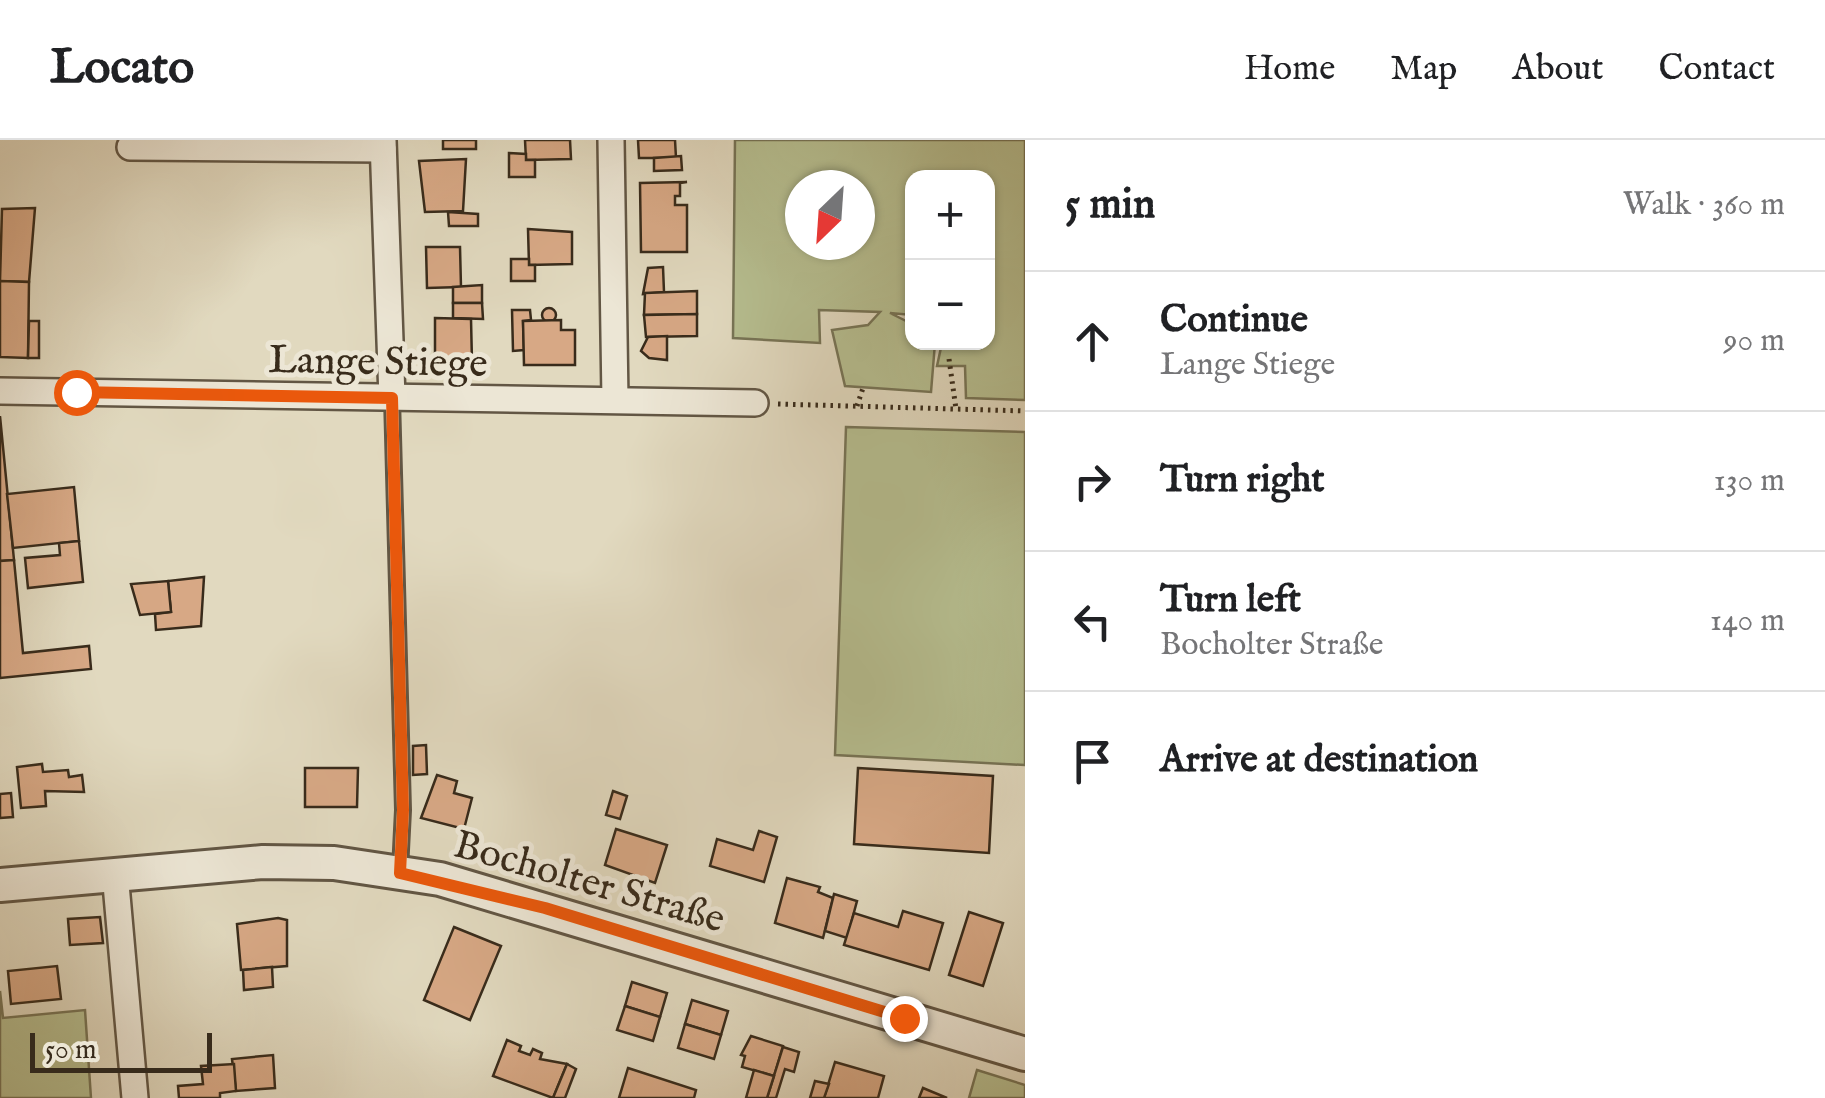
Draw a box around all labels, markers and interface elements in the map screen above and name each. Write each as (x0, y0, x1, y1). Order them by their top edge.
text: Locato (50, 39, 194, 99)
text: Home (1244, 47, 1335, 92)
text: Map (1390, 47, 1457, 92)
text: About (1512, 47, 1604, 92)
text: Contact (1659, 47, 1775, 92)
north arrow (785, 170, 875, 260)
map controls (905, 170, 995, 350)
button: + (905, 170, 995, 260)
text: 5 min (1065, 179, 1155, 232)
text: Walk · 360 m (1623, 185, 1785, 226)
button: − (905, 260, 995, 350)
text: Continue (1160, 297, 1308, 345)
icon: ahead (1065, 314, 1120, 369)
text: 90 m (1724, 321, 1785, 362)
street label: Lange Stiege (268, 336, 488, 391)
text: Lange Stiege (1160, 345, 1335, 386)
route start (54, 370, 100, 416)
icon: right (1065, 454, 1120, 509)
text: Turn right (1160, 457, 1324, 505)
text: 130 m (1714, 461, 1785, 502)
text: Turn left (1160, 577, 1301, 625)
icon: left (1065, 594, 1120, 649)
text: 140 m (1710, 601, 1785, 642)
text: Bocholter Straße (1160, 625, 1384, 666)
icon: arrive (1065, 734, 1120, 789)
text: Arrive at destination (1160, 737, 1478, 785)
street label: Bocholter Straße (448, 820, 730, 946)
route end (882, 996, 928, 1042)
scale bar (30, 1028, 212, 1072)
text: 50 m (45, 1033, 97, 1068)

